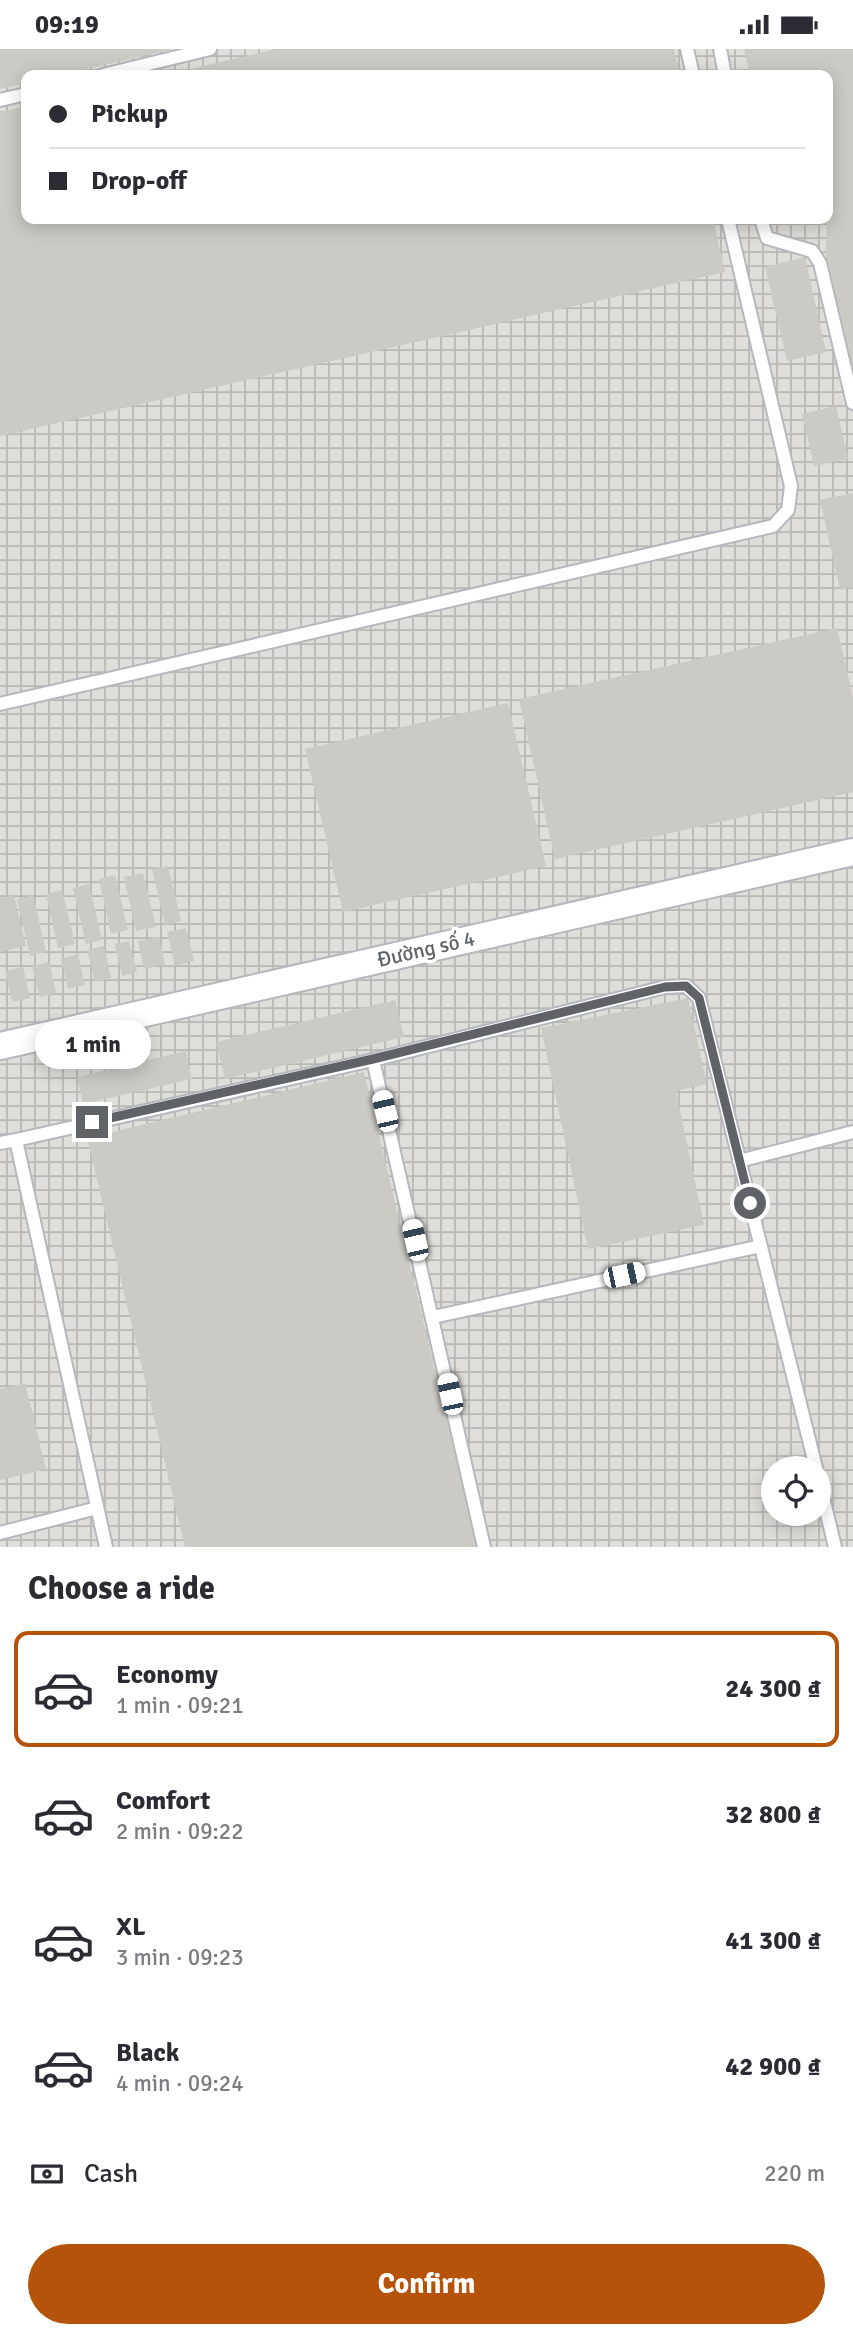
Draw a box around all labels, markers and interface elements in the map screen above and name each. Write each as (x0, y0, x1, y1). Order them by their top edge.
text: 09:19 (35, 9, 99, 41)
text: Pickup (91, 98, 168, 130)
text: Drop-off (91, 165, 187, 197)
street label: Đường số 4 (375, 925, 477, 973)
callout: 1 min (34, 1021, 150, 1069)
text: 1 min (65, 1030, 121, 1059)
car (371, 1088, 400, 1134)
route end (76, 1106, 108, 1138)
route start (734, 1187, 766, 1219)
car (401, 1217, 430, 1263)
car (602, 1260, 647, 1290)
car (436, 1371, 465, 1417)
map controls (761, 1456, 831, 1526)
button: locate (761, 1456, 831, 1526)
text: Choose a ride (28, 1569, 215, 1608)
icon: car (32, 1658, 95, 1721)
text: Economy (116, 1659, 218, 1691)
text: 24 300 ₫ (725, 1673, 821, 1705)
text: 1 min · 09:21 (116, 1691, 244, 1720)
icon: car (32, 1784, 95, 1847)
text: Comfort (116, 1785, 210, 1817)
text: 32 800 ₫ (725, 1799, 821, 1831)
text: 2 min · 09:22 (116, 1817, 244, 1846)
icon: car (32, 1910, 95, 1973)
text: XL (116, 1911, 146, 1943)
text: 41 300 ₫ (725, 1925, 821, 1957)
text: 3 min · 09:23 (116, 1943, 244, 1972)
icon: car (32, 2036, 95, 2099)
text: Black (116, 2037, 179, 2069)
text: 42 900 ₫ (725, 2051, 821, 2083)
text: 4 min · 09:24 (116, 2069, 244, 2098)
icon: cash (28, 2155, 66, 2193)
text: Cash (84, 2158, 138, 2190)
text: 220 m (764, 2159, 825, 2188)
button: Confirm (28, 2244, 825, 2324)

